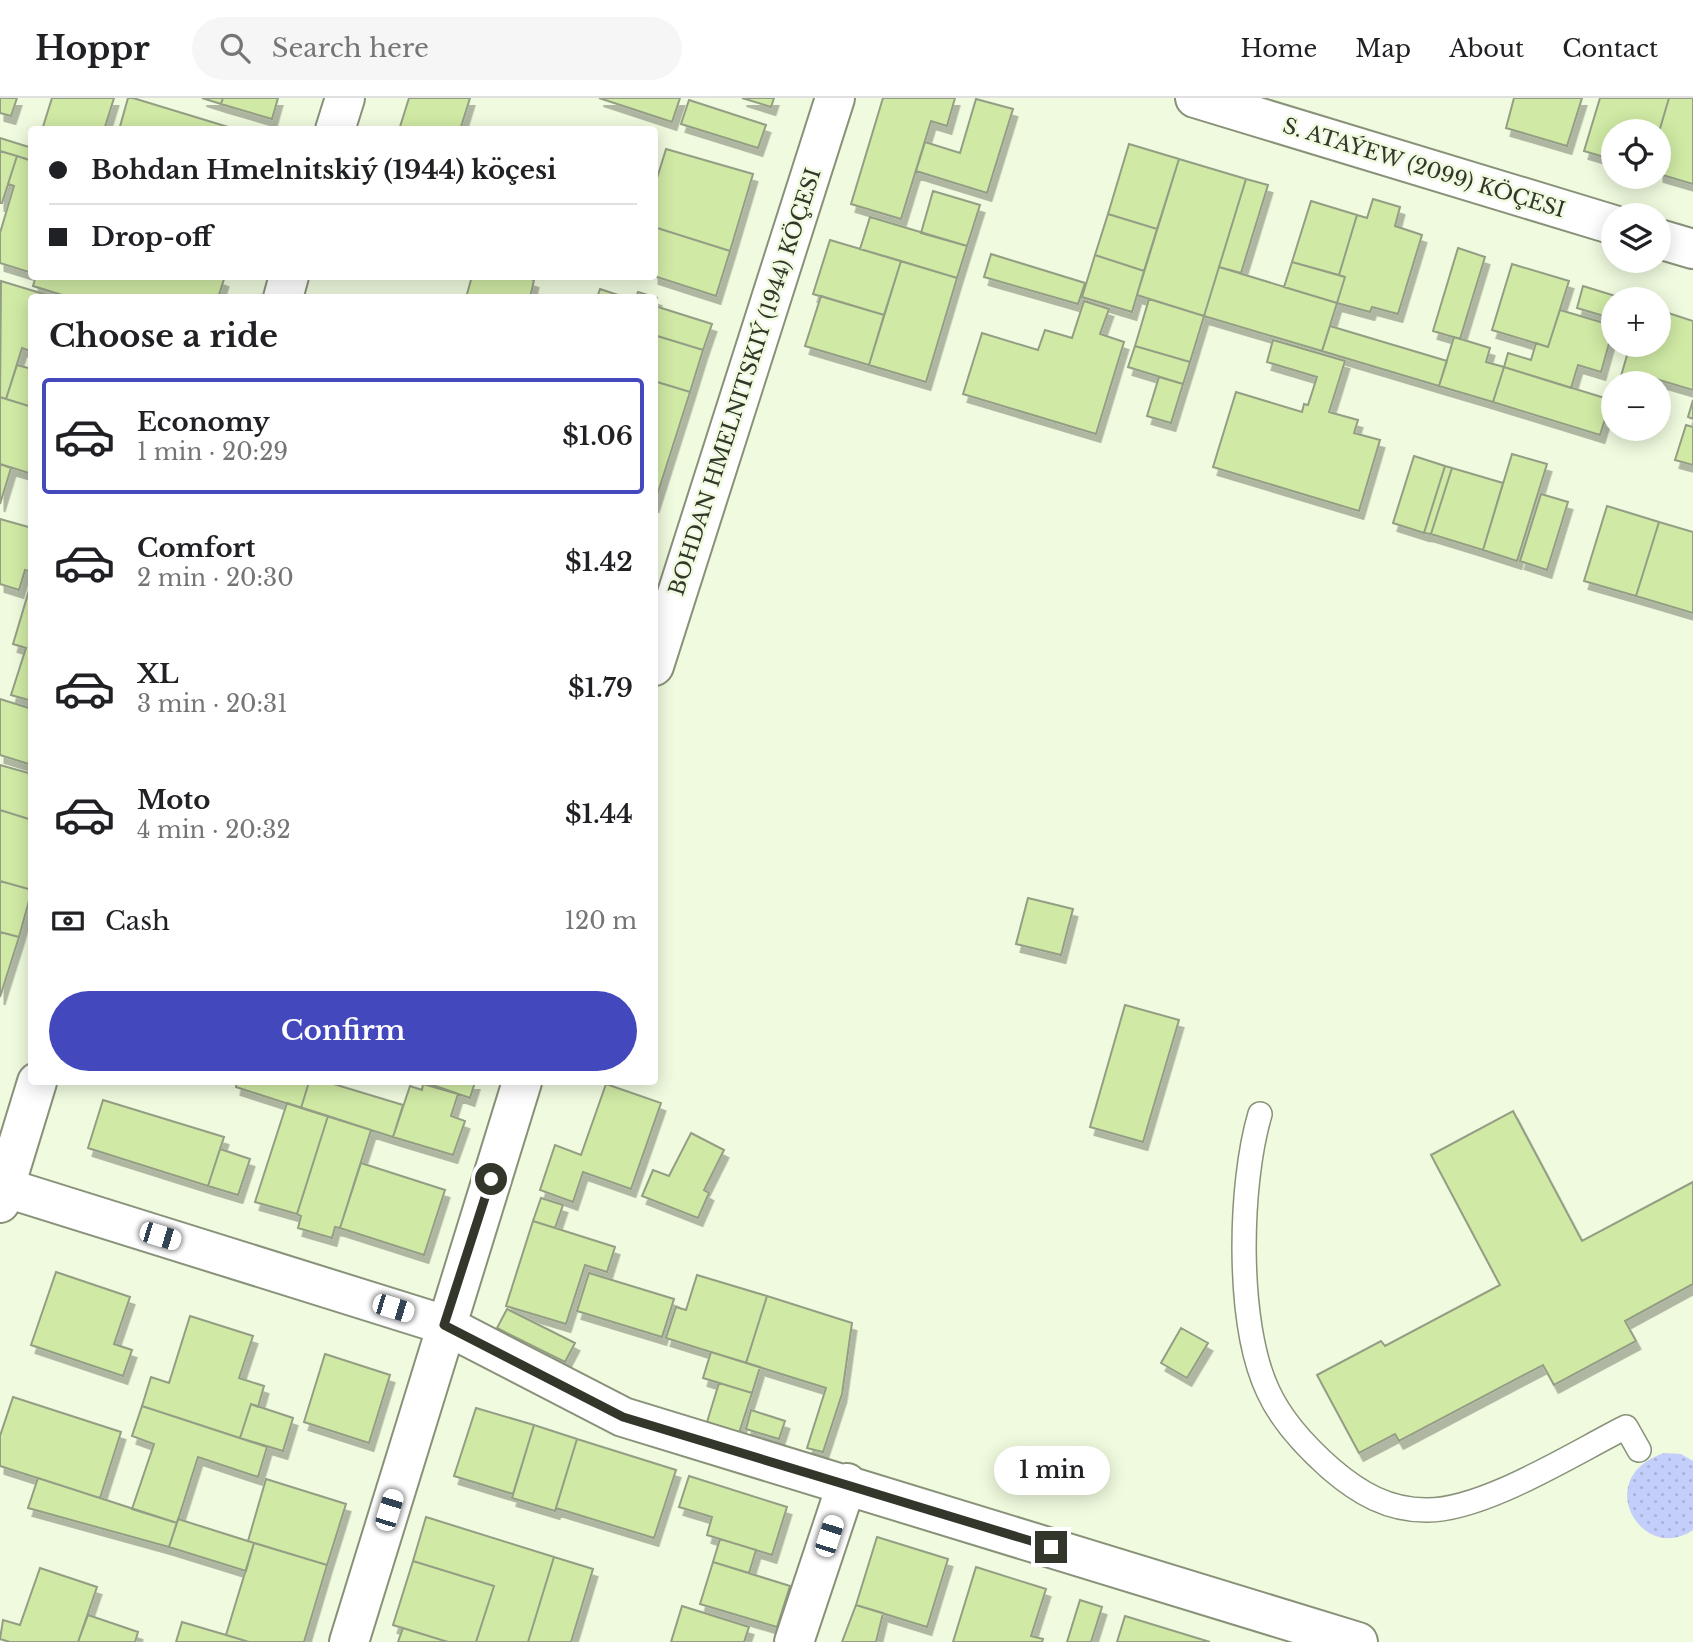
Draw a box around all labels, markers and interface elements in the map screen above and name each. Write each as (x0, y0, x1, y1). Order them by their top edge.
search box (192, 17, 682, 80)
text: Hoppr (35, 28, 150, 69)
icon: search (216, 29, 254, 67)
text: Search here (272, 32, 429, 64)
text: Home (1241, 34, 1317, 63)
text: Map (1355, 34, 1411, 63)
text: About (1449, 34, 1524, 63)
text: Contact (1562, 34, 1658, 63)
street label: S. ATAÝEW (2099) KÖÇESI (1280, 113, 1568, 223)
map controls (1601, 119, 1671, 441)
button: locate (1601, 119, 1671, 189)
text: Bohdan Hmelnitskiý (1944) köçesi (91, 154, 556, 186)
street label: BOHDAN HMELNITSKIÝ (1944) KÖÇESI (663, 165, 827, 599)
button: layers (1601, 203, 1671, 273)
text: Drop-off (91, 221, 212, 253)
button: + (1601, 287, 1671, 357)
text: Choose a ride (49, 316, 278, 356)
button: − (1601, 371, 1671, 441)
icon: car (53, 405, 116, 468)
text: Economy (137, 406, 270, 438)
text: $1.06 (562, 420, 633, 452)
text: 1 min · 20:29 (137, 438, 288, 466)
icon: car (53, 531, 116, 594)
text: Comfort (137, 532, 255, 564)
text: $1.42 (565, 546, 633, 578)
text: 2 min · 20:30 (137, 564, 294, 592)
icon: car (53, 657, 116, 720)
text: XL (137, 658, 179, 690)
text: $1.79 (568, 672, 633, 704)
text: 3 min · 20:31 (137, 690, 287, 718)
icon: car (53, 783, 116, 846)
text: Moto (137, 784, 210, 816)
text: $1.44 (565, 798, 633, 830)
text: 4 min · 20:32 (137, 816, 291, 844)
icon: cash (49, 902, 87, 940)
text: Cash (105, 905, 170, 937)
text: 120 m (565, 907, 637, 935)
button: Confirm (49, 991, 637, 1071)
route start (475, 1163, 507, 1195)
car (137, 1220, 184, 1252)
car (370, 1292, 417, 1324)
callout: 1 min (993, 1446, 1109, 1494)
text: 1 min (1019, 1456, 1085, 1484)
car (373, 1487, 406, 1533)
car (813, 1513, 846, 1559)
route end (1035, 1531, 1067, 1563)

